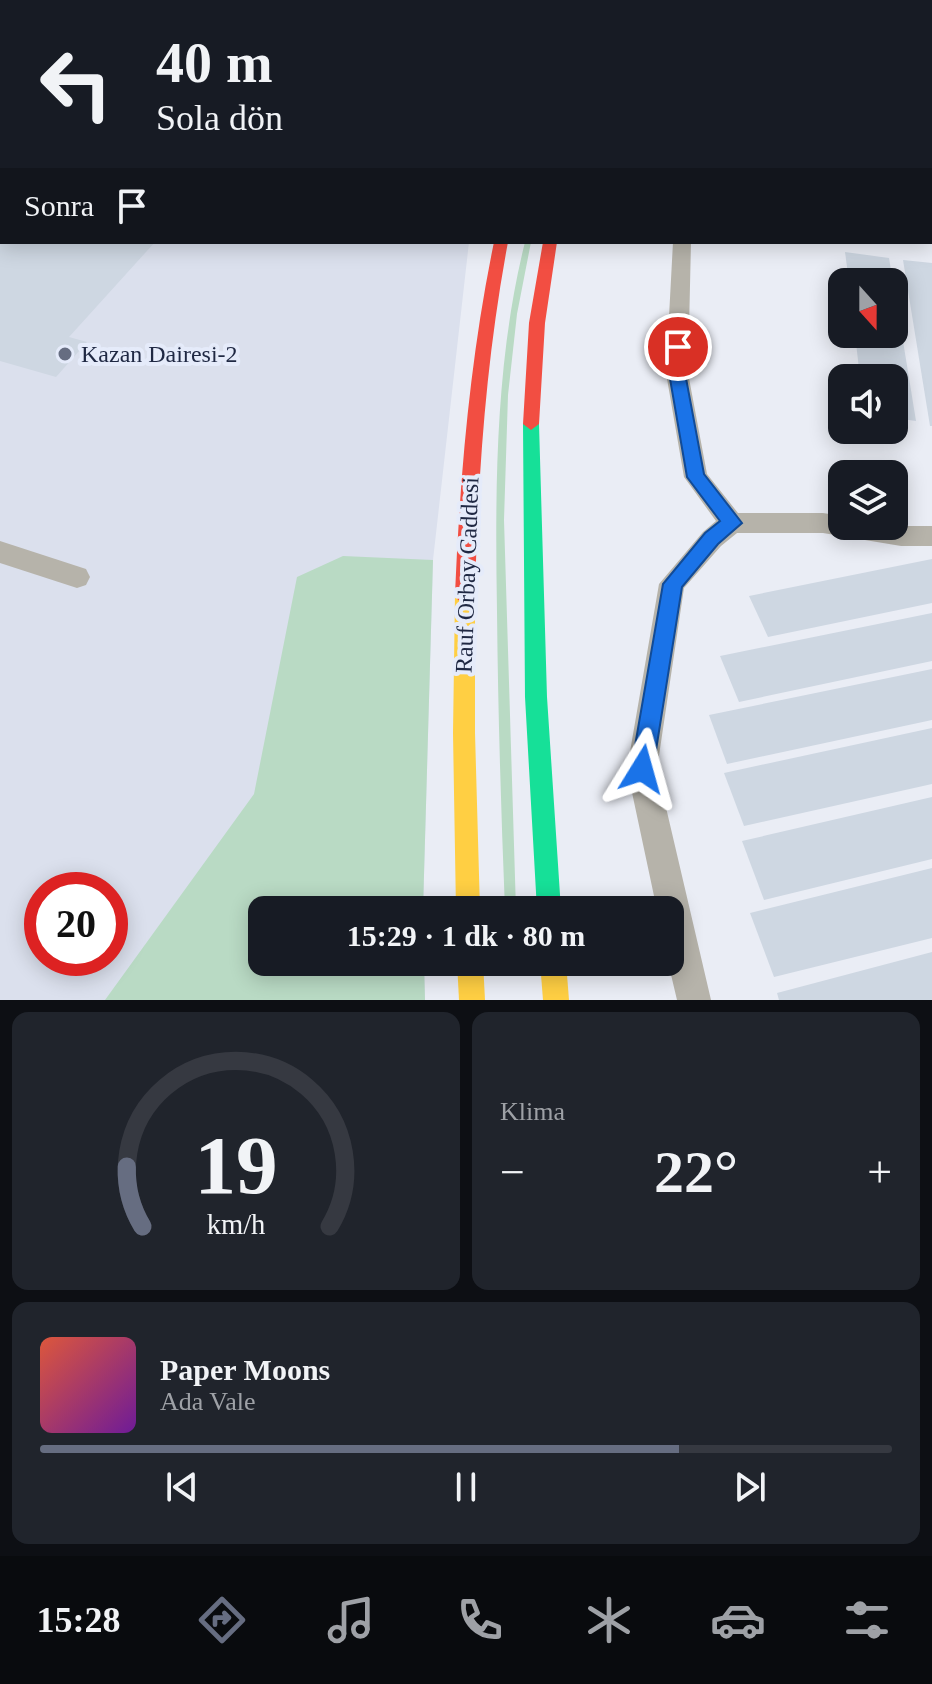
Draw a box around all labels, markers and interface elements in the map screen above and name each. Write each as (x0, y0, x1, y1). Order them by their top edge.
icon: left (24, 32, 128, 136)
text: 40 m (156, 32, 273, 94)
text: Sola dön (156, 98, 283, 138)
icon: arrive (110, 184, 154, 228)
text: Sonra (24, 189, 94, 222)
north arrow (828, 268, 908, 348)
map controls (828, 268, 908, 540)
pin (644, 313, 712, 381)
icon: arrive (656, 325, 700, 369)
place label: Kazan Dairesi-2 (81, 341, 238, 367)
marker: Kazan Dairesi-2 (56, 345, 74, 363)
button: sound (828, 364, 908, 444)
button: layers (828, 460, 908, 540)
street label: Rauf Orbay Caddesi (451, 476, 483, 673)
position arrow (600, 727, 684, 811)
speed limit sign: 20 (24, 872, 128, 976)
text: 15:29 · 1 dk · 80 m (347, 919, 585, 952)
text: Klima (500, 1097, 565, 1126)
text: 19 (194, 1119, 278, 1211)
text: 22° (654, 1139, 738, 1205)
text: − (500, 1148, 525, 1197)
text: + (867, 1148, 892, 1197)
text: km/h (207, 1209, 265, 1240)
text: Paper Moons (160, 1353, 330, 1386)
text: Ada Vale (160, 1387, 256, 1416)
icon: previous (160, 1465, 204, 1509)
icon: pause (444, 1465, 488, 1509)
icon: next (728, 1465, 772, 1509)
icon: directions (194, 1592, 250, 1648)
icon: music (323, 1592, 379, 1648)
icon: phone (452, 1592, 508, 1648)
icon: climate (581, 1592, 637, 1648)
icon: car (710, 1592, 766, 1648)
icon: filters (839, 1592, 895, 1648)
text: 15:28 (37, 1600, 121, 1640)

